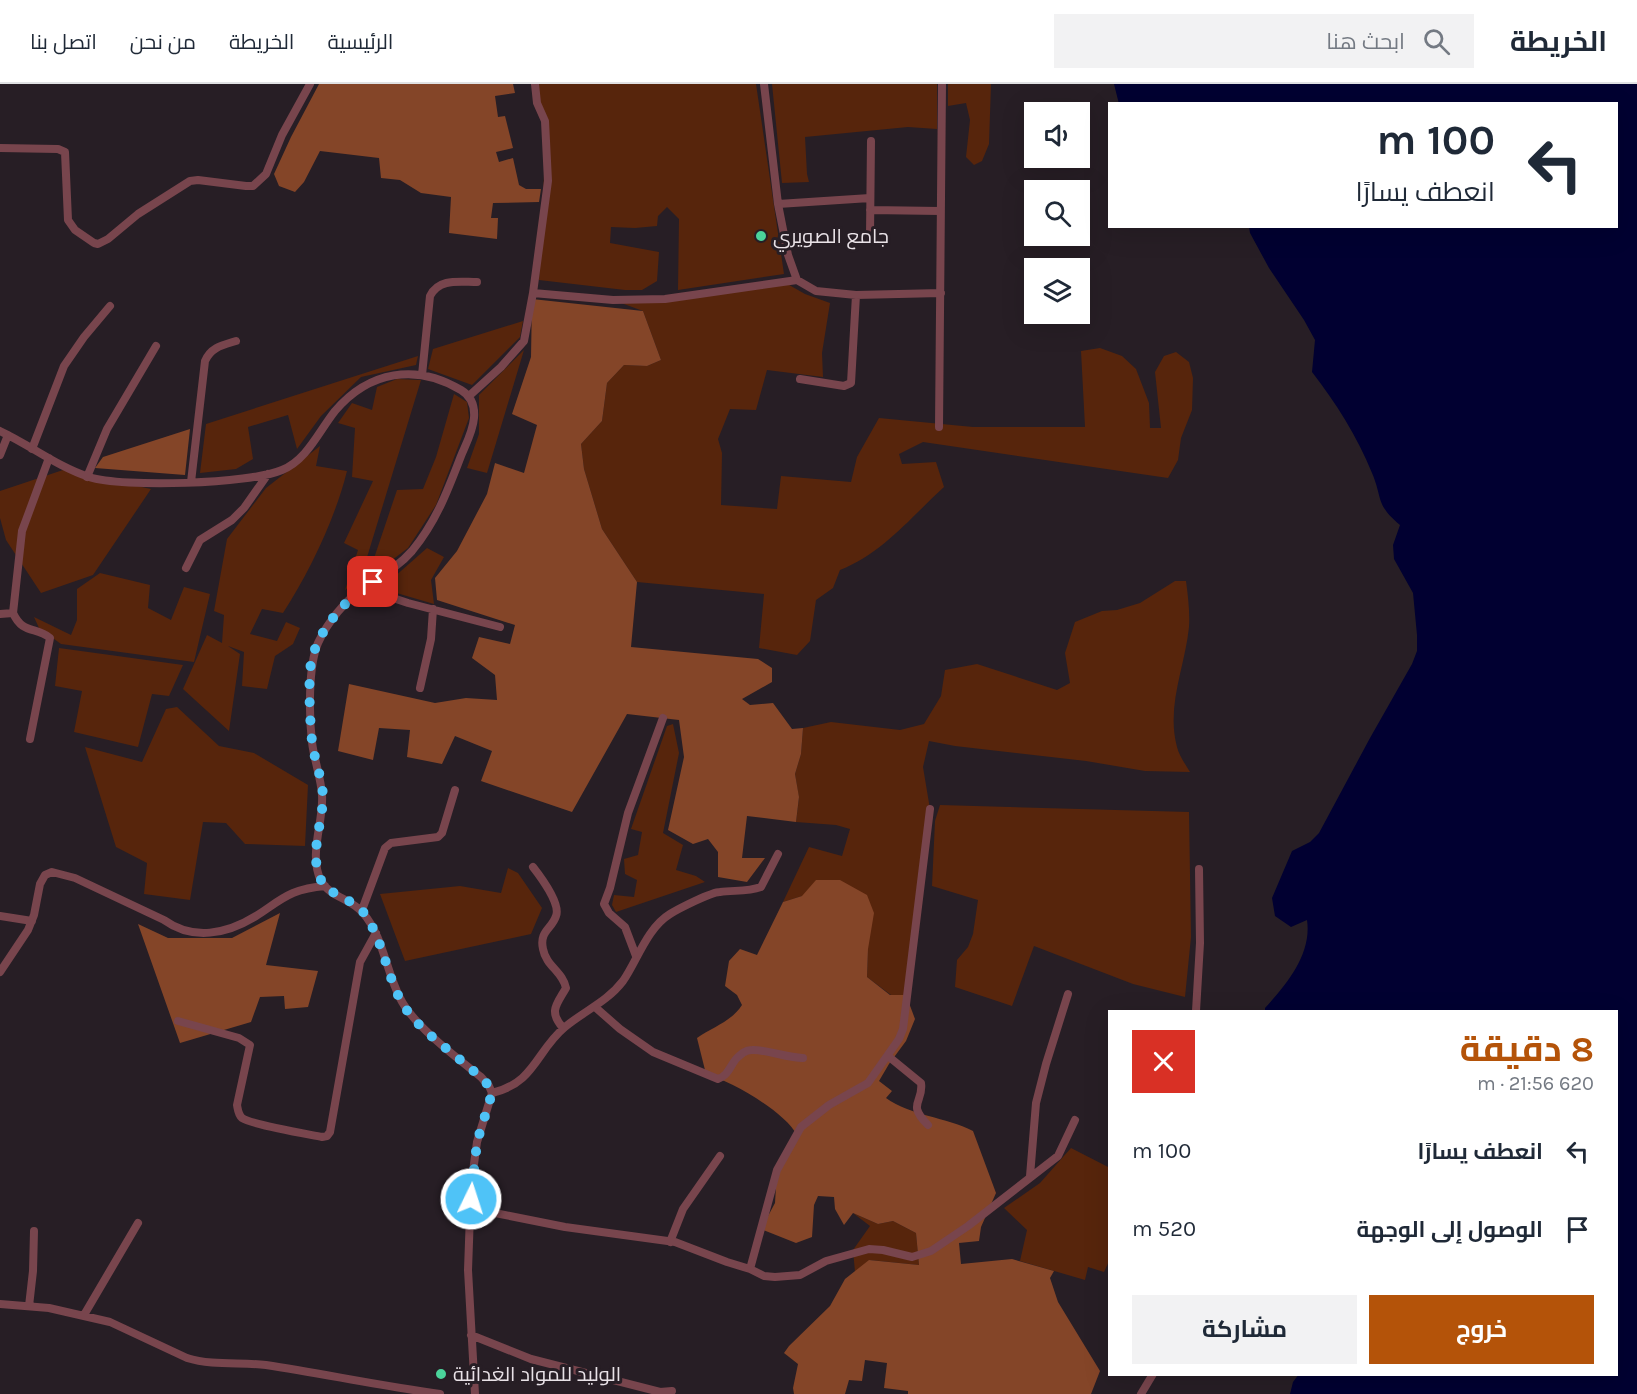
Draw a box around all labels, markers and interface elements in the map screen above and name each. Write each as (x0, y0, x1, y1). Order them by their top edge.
search box (1054, 14, 1474, 68)
icon: search (1420, 25, 1453, 58)
text: الخريطة (1510, 25, 1607, 58)
text: ابحث هنا (1326, 29, 1405, 55)
text: اتصل بنا (30, 30, 97, 54)
text: من نحن (130, 30, 196, 54)
text: الخريطة (229, 30, 294, 54)
text: الرئيسية (327, 30, 393, 54)
map controls (1024, 102, 1090, 324)
button: sound (1024, 102, 1090, 168)
text: 100 m (1376, 115, 1495, 165)
icon: left (1516, 126, 1594, 204)
text: انعطف يسارًا (1355, 176, 1495, 208)
button: search (1024, 180, 1090, 246)
place label: جامع الصويري (773, 225, 889, 252)
marker: جامع الصويري (754, 229, 768, 243)
button: layers (1024, 258, 1090, 324)
pin (347, 556, 398, 607)
icon: arrive (356, 565, 389, 598)
text: 8 دقيقة (1460, 1028, 1594, 1070)
button: close (1132, 1030, 1195, 1093)
text: 620 m · 21:56 (1477, 1072, 1594, 1095)
icon: left (1561, 1135, 1594, 1168)
text: 100 m (1132, 1138, 1191, 1164)
text: انعطف يسارًا (1417, 1139, 1543, 1165)
position arrow (439, 1167, 503, 1231)
icon: arrive (1561, 1213, 1594, 1246)
text: 520 m (1132, 1216, 1196, 1242)
text: الوصول إلى الوجهة (1357, 1217, 1543, 1243)
button: مشاركة (1132, 1295, 1357, 1364)
button: خروج (1369, 1295, 1594, 1364)
place label: الوليد للمواد الغدائية (453, 1363, 621, 1386)
marker: الوليد للمواد الغدائية (434, 1367, 448, 1381)

